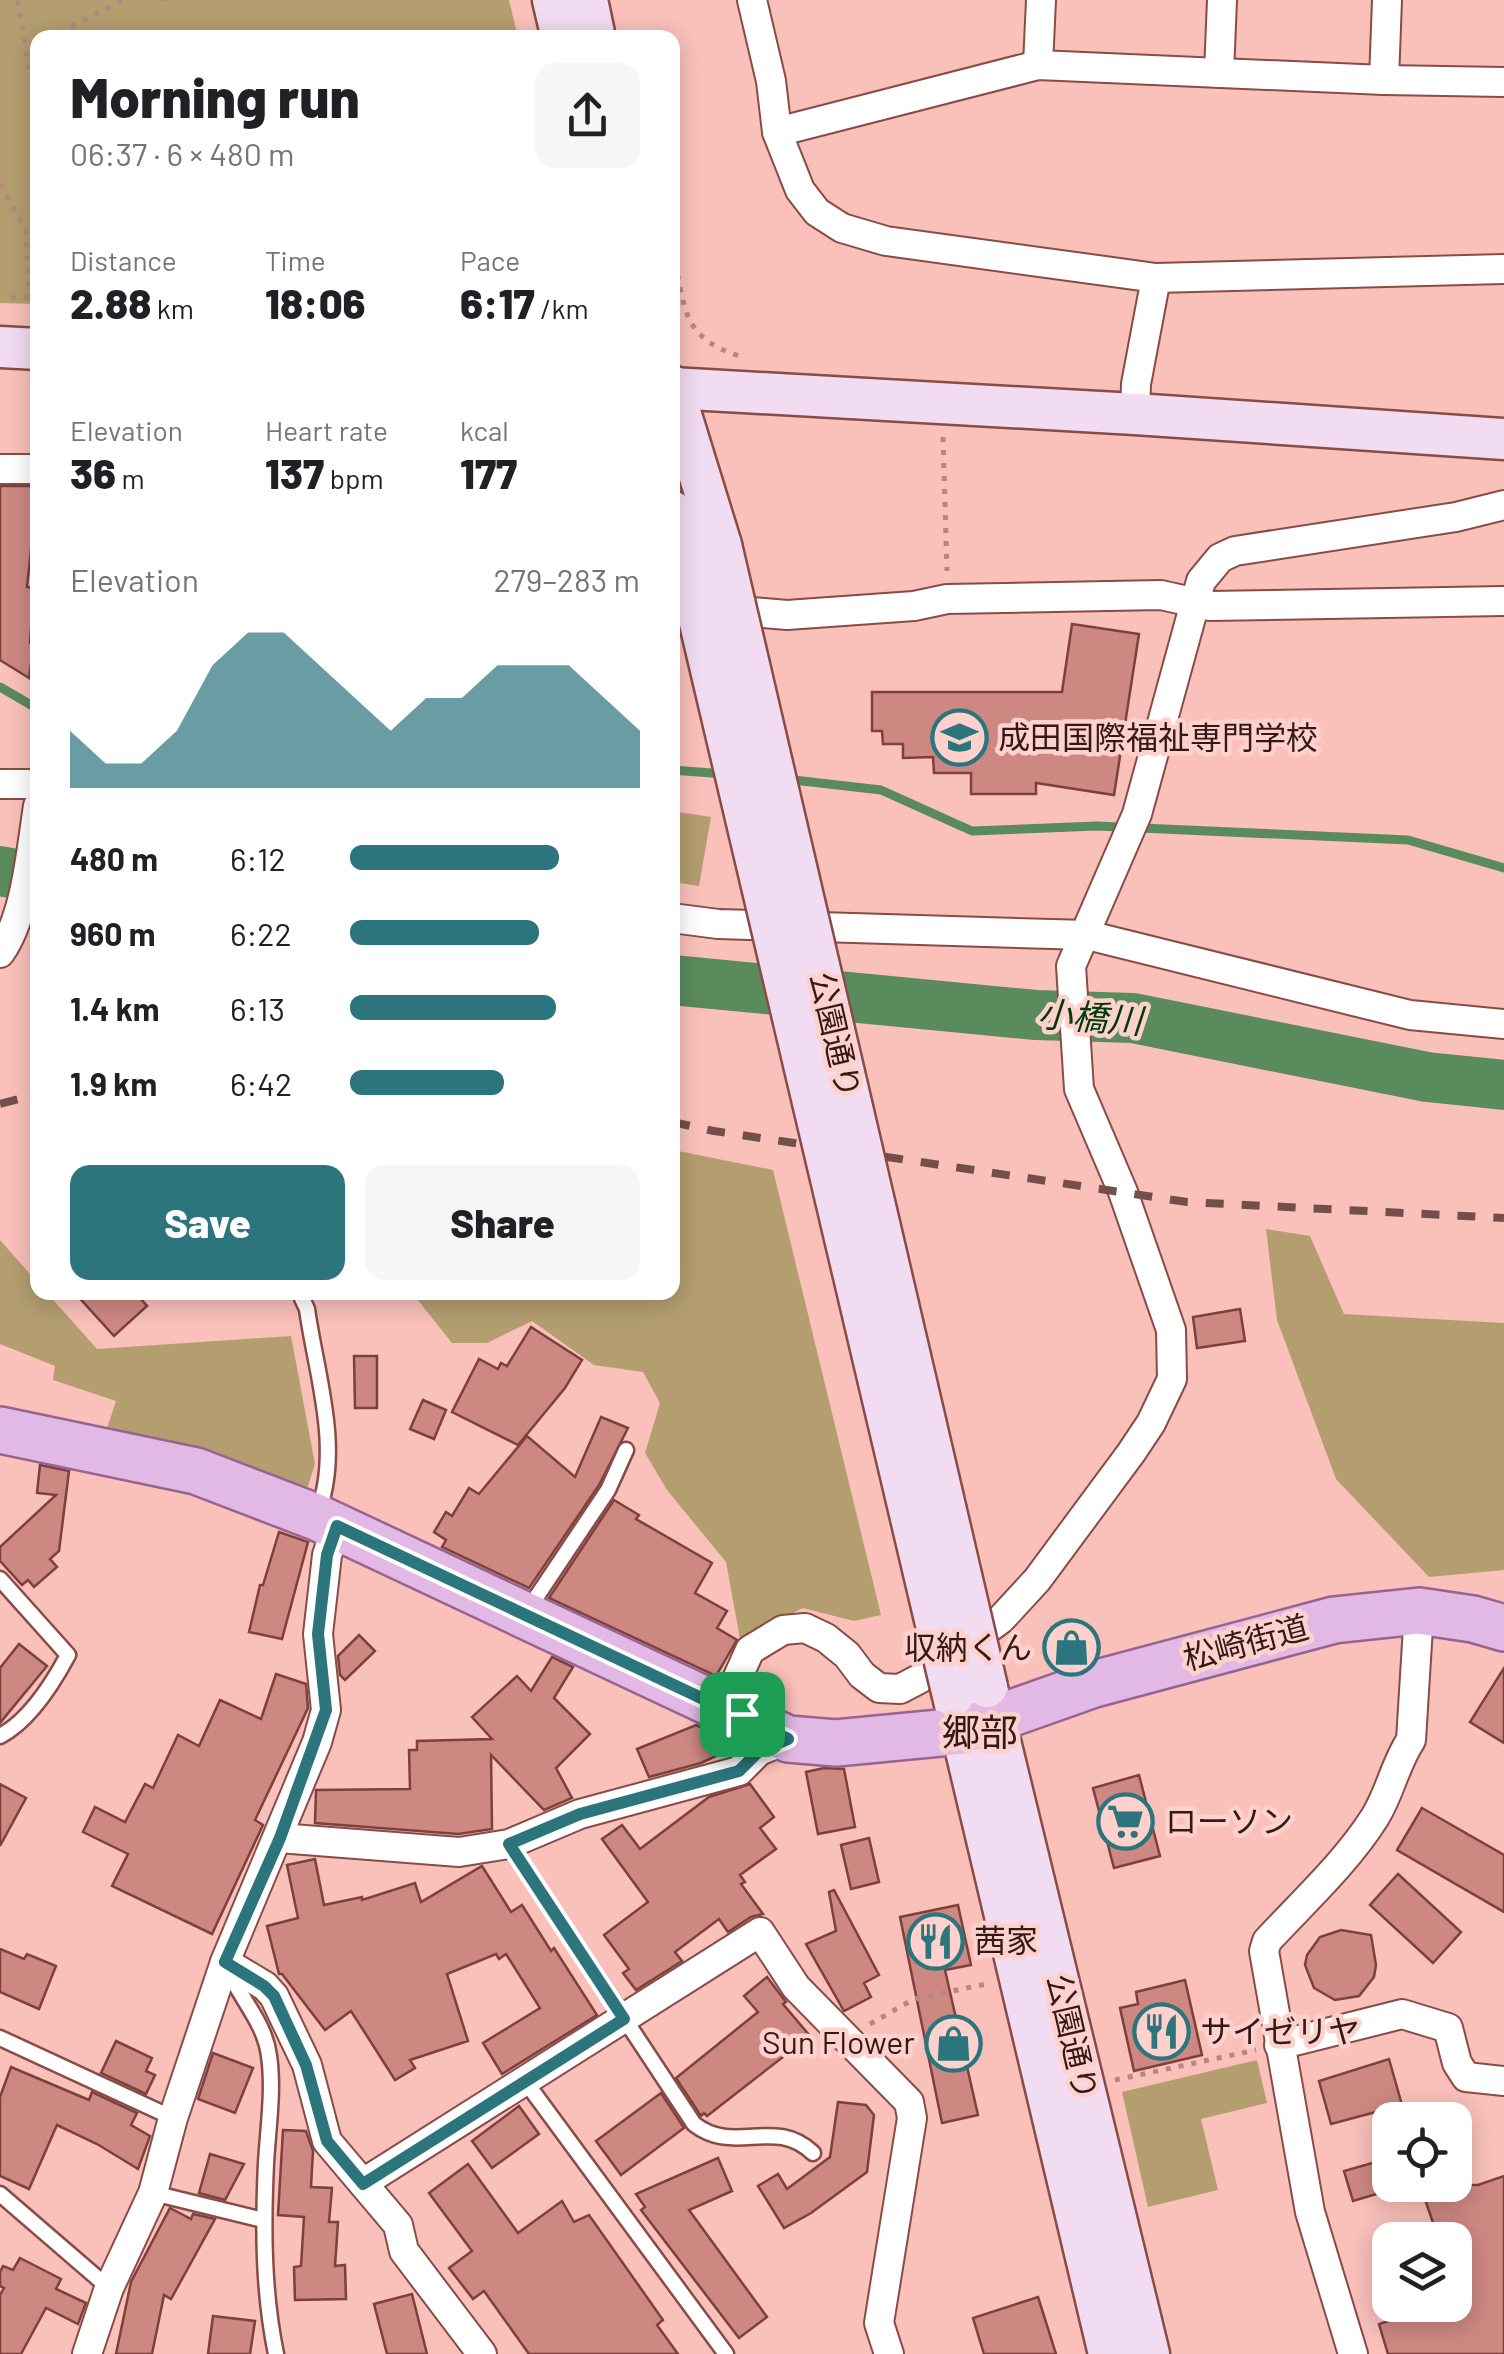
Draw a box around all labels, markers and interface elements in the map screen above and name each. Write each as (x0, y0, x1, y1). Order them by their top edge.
text: Morning run (70, 63, 360, 129)
button: share (535, 63, 640, 168)
text: 06:37 · 6 × 480 m (70, 134, 295, 172)
text: Distance (70, 243, 177, 277)
text: Time (265, 243, 326, 277)
text: Pace (460, 243, 520, 277)
text: 2.88 (70, 277, 151, 327)
text: 18:06 (265, 277, 366, 327)
text: 6:17 (460, 277, 535, 327)
text: km (151, 291, 194, 325)
text: /km (535, 291, 589, 325)
text: Elevation (70, 413, 183, 447)
text: Heart rate (265, 413, 388, 447)
text: kcal (460, 413, 509, 447)
text: 36 (70, 447, 116, 497)
text: 137 (265, 447, 324, 497)
text: 177 (460, 447, 517, 497)
text: m (116, 461, 145, 495)
text: bpm (324, 461, 384, 495)
text: Elevation (70, 560, 199, 598)
text: 279–283 m (493, 560, 640, 598)
school or university icon: 成田国際福祉専門学校 (929, 708, 989, 768)
place label: 成田国際福祉専門学校 (998, 717, 1318, 755)
text: 480 m (70, 839, 158, 877)
text: 6:12 (230, 839, 286, 877)
text: 960 m (70, 914, 156, 952)
text: 6:22 (230, 914, 292, 952)
street label: 公園通り (804, 968, 870, 1101)
text: 1.4 km (70, 989, 160, 1027)
text: 6:13 (230, 989, 285, 1027)
water label: 小橋川 (1036, 991, 1148, 1041)
text: 1.9 km (70, 1064, 157, 1102)
text: 6:42 (230, 1064, 292, 1102)
button: Save (70, 1165, 345, 1280)
button: Share (365, 1165, 640, 1280)
street label: 松崎街道 (1179, 1606, 1312, 1676)
shop icon: 収納くん (1041, 1618, 1101, 1678)
place label: 収納くん (904, 1627, 1032, 1665)
pin (700, 1672, 785, 1757)
icon: arrive (715, 1687, 770, 1742)
district label: 郷部 (942, 1708, 1018, 1754)
supermarket icon: ローソン (1096, 1792, 1156, 1852)
place label: ローソン (1165, 1801, 1293, 1839)
restaurant icon: 茜家 (905, 1911, 965, 1971)
place label: 茜家 (974, 1920, 1038, 1958)
street label: 公園通り (1041, 1970, 1107, 2103)
restaurant icon: サイゼリヤ (1131, 2002, 1191, 2062)
place label: サイゼリヤ (1200, 2011, 1360, 2049)
shop icon: Sun Flower (924, 2013, 984, 2073)
place label: Sun Flower (762, 2022, 915, 2060)
map controls (1372, 2102, 1472, 2322)
button: locate (1372, 2102, 1472, 2202)
button: layers (1372, 2222, 1472, 2322)

